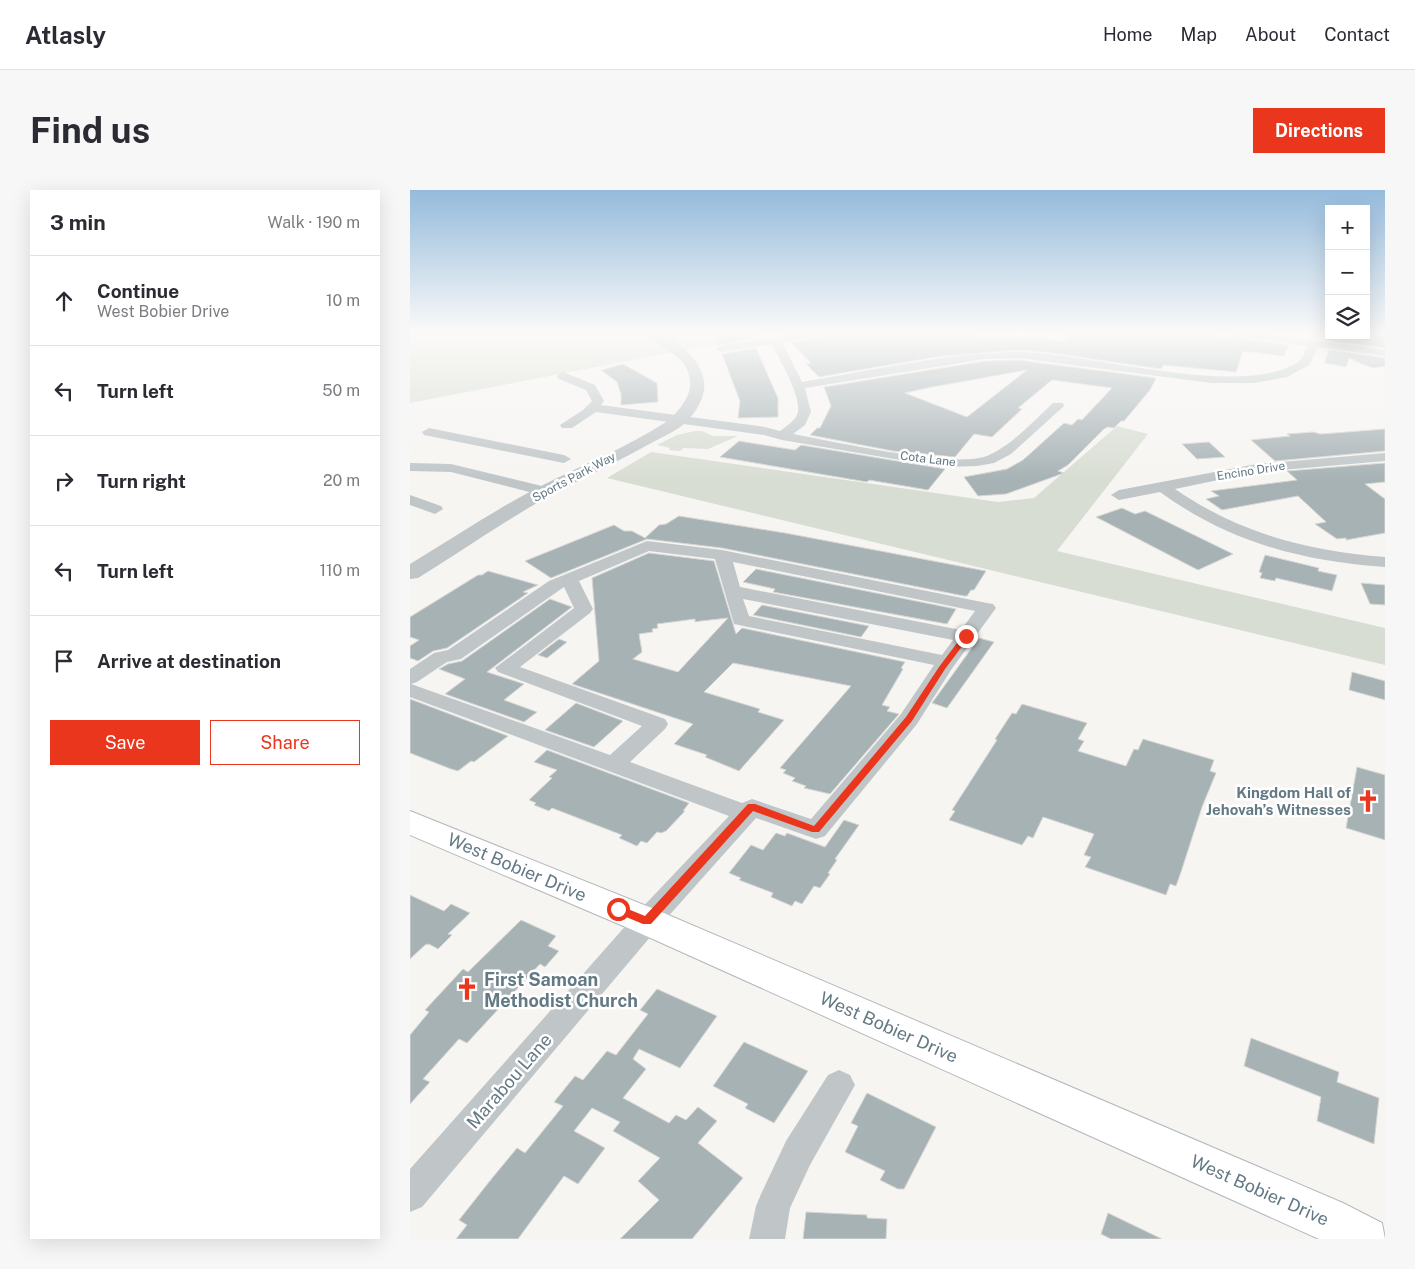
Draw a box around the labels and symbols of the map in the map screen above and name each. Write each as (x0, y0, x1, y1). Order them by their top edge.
street label: Sports Park Way (530, 449, 618, 505)
street label: Cota Lane (899, 449, 957, 469)
street label: Encino Drive (1216, 459, 1286, 483)
route end (955, 625, 978, 648)
place label: Kingdom Hall of Jehovah’s Witnesses (1206, 784, 1351, 818)
church icon: Kingdom Hall of Jehovah’s Witnesses (1355, 788, 1381, 814)
street label: West Bobier Drive (444, 828, 590, 906)
route start (607, 898, 630, 921)
place label: First Samoan Methodist Church (484, 969, 638, 1011)
church icon: First Samoan Methodist Church (454, 976, 480, 1002)
street label: West Bobier Drive (817, 987, 961, 1067)
street label: Marabou Lane (462, 1029, 556, 1133)
street label: West Bobier Drive (1188, 1150, 1332, 1230)

